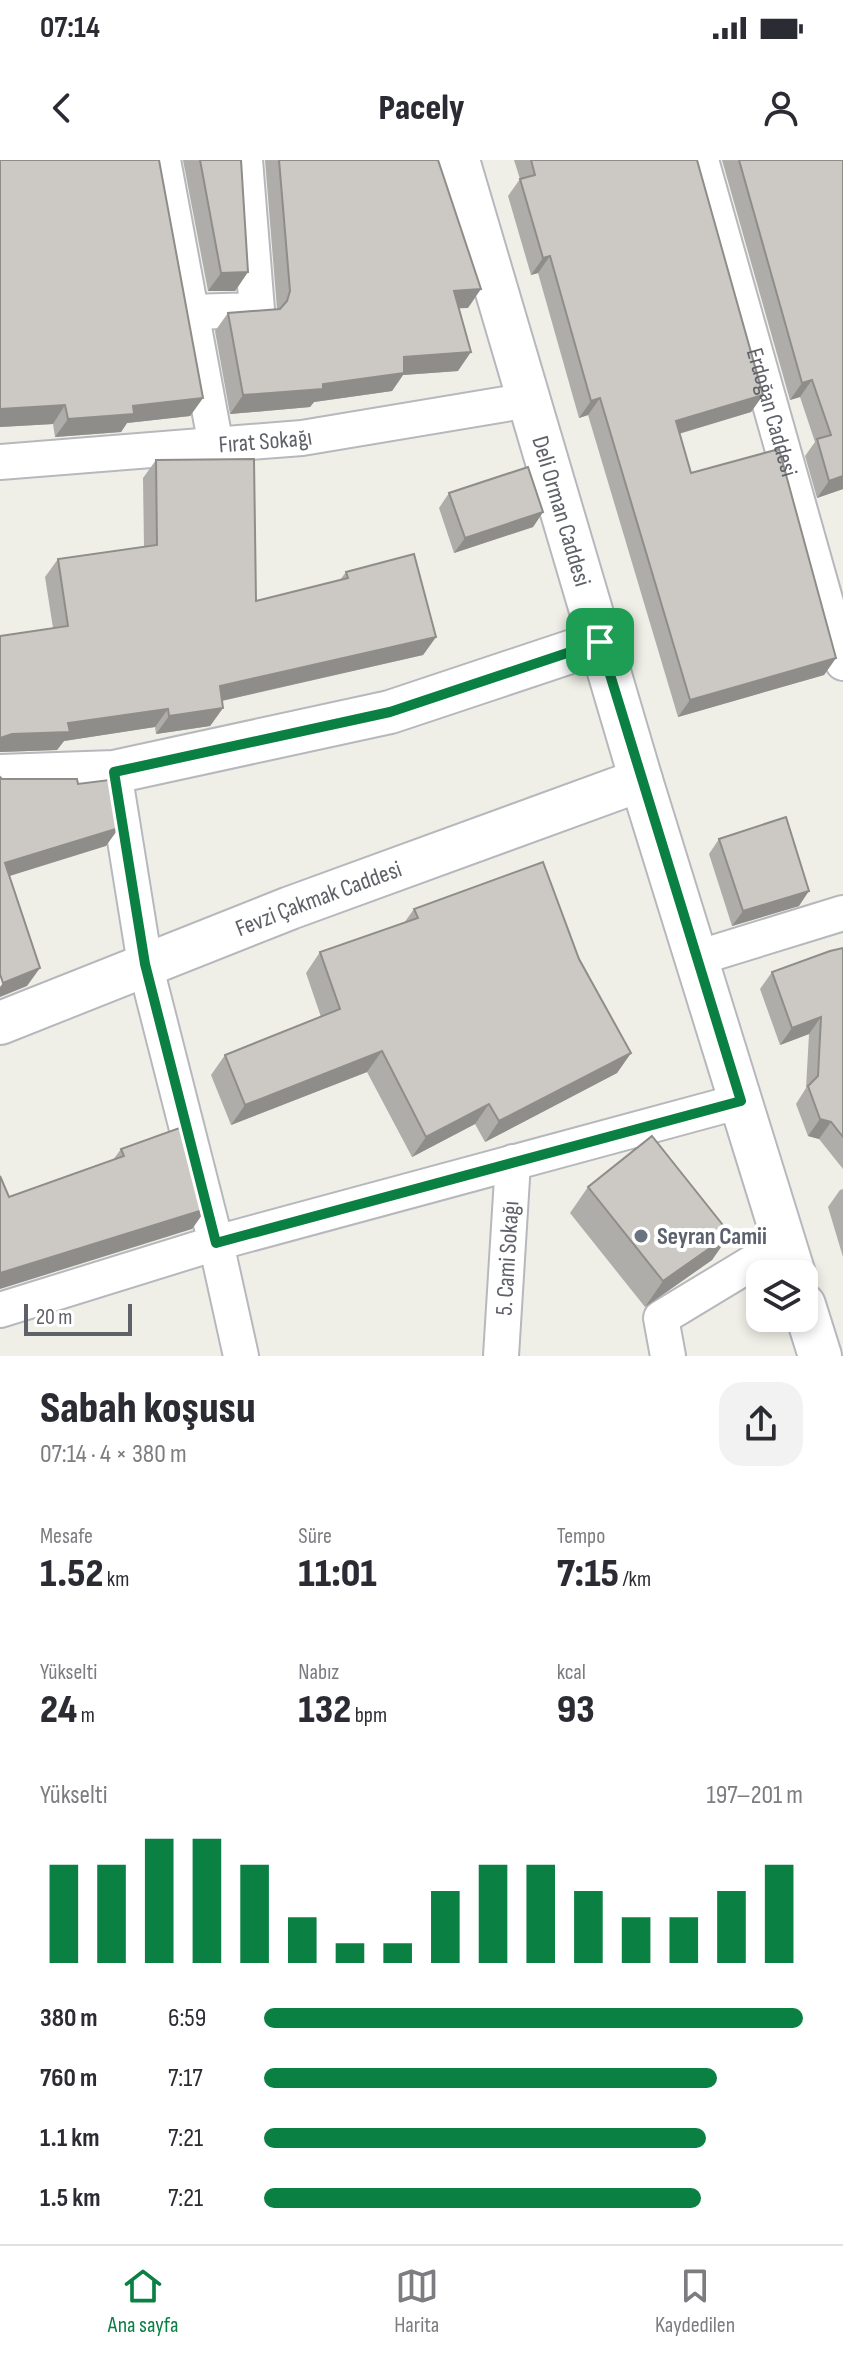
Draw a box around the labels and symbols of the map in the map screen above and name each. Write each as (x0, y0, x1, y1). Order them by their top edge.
street label: Erdoğan Caddesi (740, 345, 804, 480)
street label: Fırat Sokağı (218, 422, 314, 459)
street label: Deli Orman Caddesi (526, 432, 598, 590)
pin (566, 608, 634, 676)
street label: Fevzi Çakmak Caddesi (231, 854, 405, 943)
street label: 5. Cami Sokağı (489, 1200, 525, 1316)
place label: Seyran Camii (657, 1222, 767, 1251)
marker: Seyran Camii (632, 1227, 650, 1245)
scale bar (24, 1300, 132, 1336)

